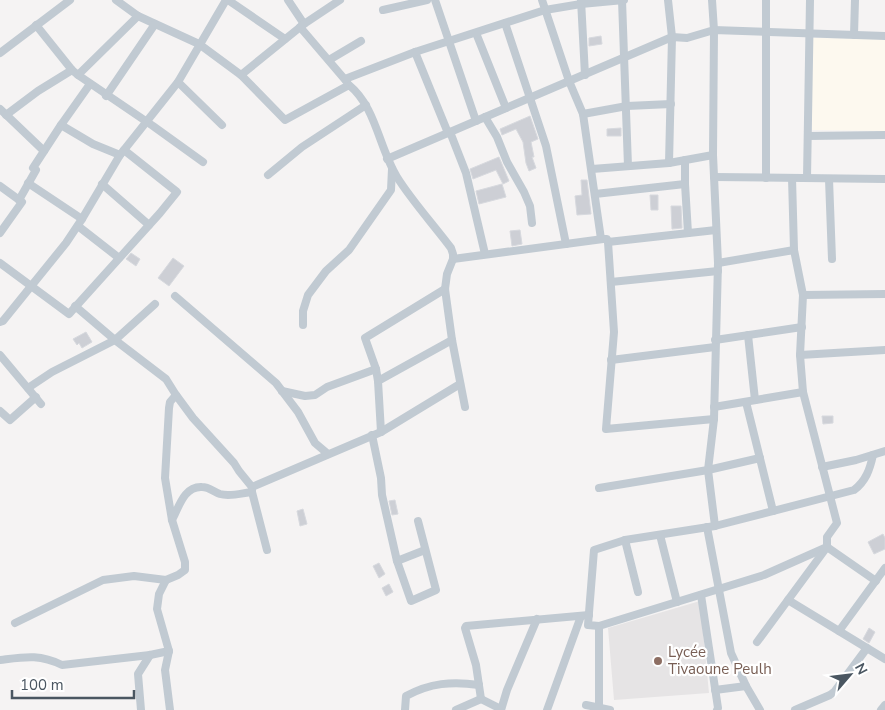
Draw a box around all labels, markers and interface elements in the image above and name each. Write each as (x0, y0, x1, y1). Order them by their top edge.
place label: Lycée Tivaoune Peulh (668, 642, 772, 679)
north arrow (825, 650, 875, 700)
marker: Lycée Tivaoune Peulh (652, 655, 664, 667)
text: N (850, 660, 872, 678)
scale bar (12, 668, 135, 700)
text: 100 m (20, 675, 64, 695)

